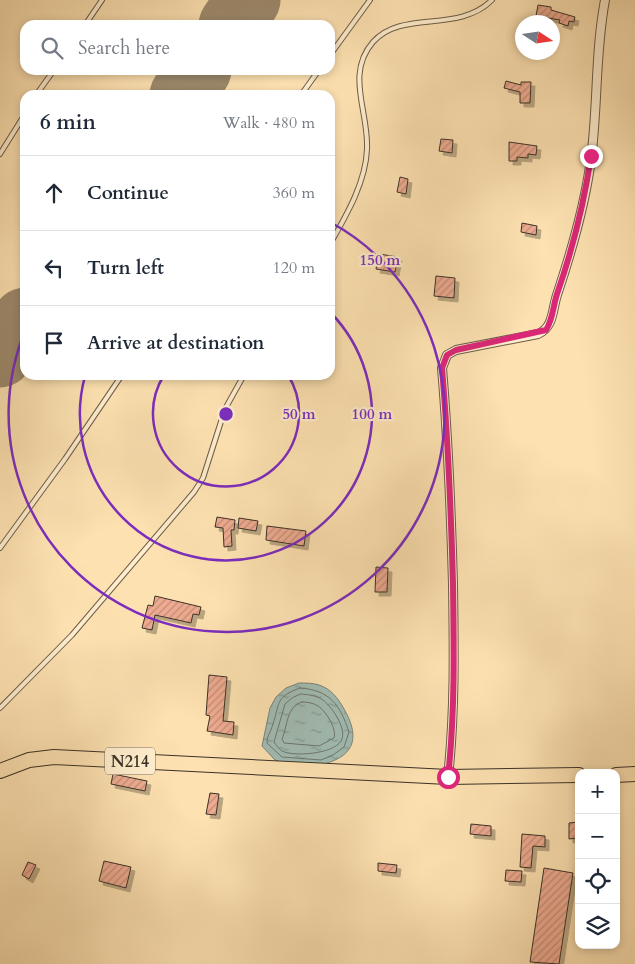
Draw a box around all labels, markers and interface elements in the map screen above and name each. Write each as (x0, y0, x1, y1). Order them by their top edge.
north arrow (515, 15, 560, 60)
search box (20, 20, 335, 75)
icon: search (38, 34, 66, 62)
text: Search here (78, 35, 170, 61)
text: 6 min (40, 108, 96, 137)
text: Walk · 480 m (223, 112, 315, 134)
route end (580, 145, 603, 168)
icon: ahead (40, 179, 68, 207)
text: Continue (87, 180, 169, 206)
text: 360 m (273, 182, 315, 204)
text: 150 m (360, 250, 401, 270)
icon: left (40, 254, 68, 282)
text: Turn left (87, 255, 164, 281)
text: 120 m (273, 257, 315, 279)
icon: arrive (40, 329, 68, 357)
text: Arrive at destination (87, 330, 264, 356)
text: 50 m (282, 404, 316, 424)
text: 100 m (352, 404, 393, 424)
centre of rings (217, 405, 235, 423)
road number: N214 (105, 748, 155, 774)
route start (437, 766, 460, 789)
map controls (575, 769, 620, 949)
button: + (575, 769, 620, 814)
button: − (575, 814, 620, 859)
button: locate (575, 859, 620, 904)
button: layers (575, 904, 620, 949)

